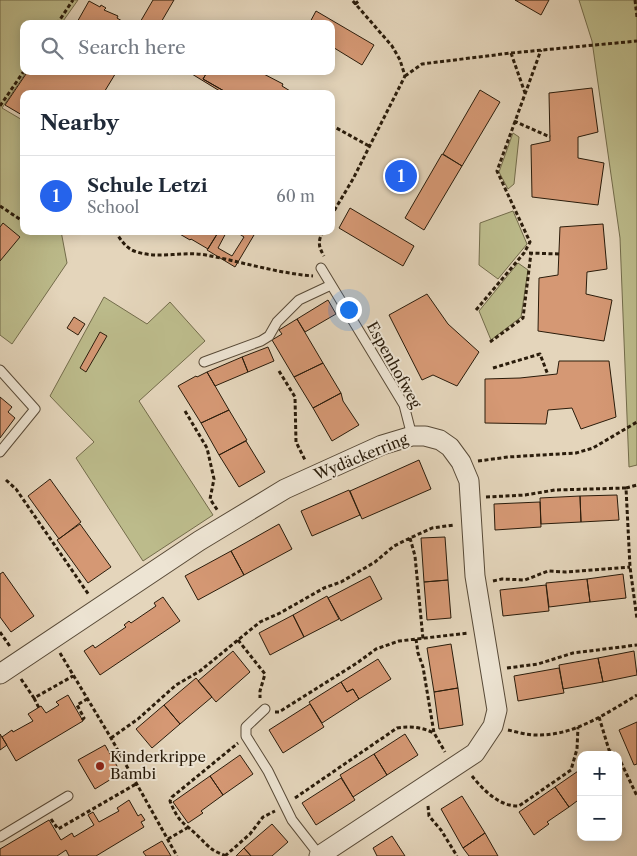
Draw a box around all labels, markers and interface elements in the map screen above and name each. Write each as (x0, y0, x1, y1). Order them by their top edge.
search box (20, 20, 335, 75)
icon: search (38, 34, 66, 62)
text: Search here (78, 36, 186, 59)
text: Nearby (40, 110, 119, 135)
pin: 1 (385, 157, 417, 195)
text: Schule Letzi (87, 174, 208, 197)
text: 1 (52, 186, 60, 206)
text: 60 m (276, 186, 315, 206)
text: School (87, 197, 139, 217)
your location (336, 297, 362, 323)
street label: Espenhofweg (363, 318, 426, 411)
street label: Wydäckerring (310, 429, 411, 484)
place label: Kinderkrippe Bambi (110, 747, 206, 783)
map controls (577, 751, 622, 841)
button: + (577, 751, 622, 796)
marker: Kinderkrippe Bambi (94, 760, 106, 772)
button: − (577, 796, 622, 841)

